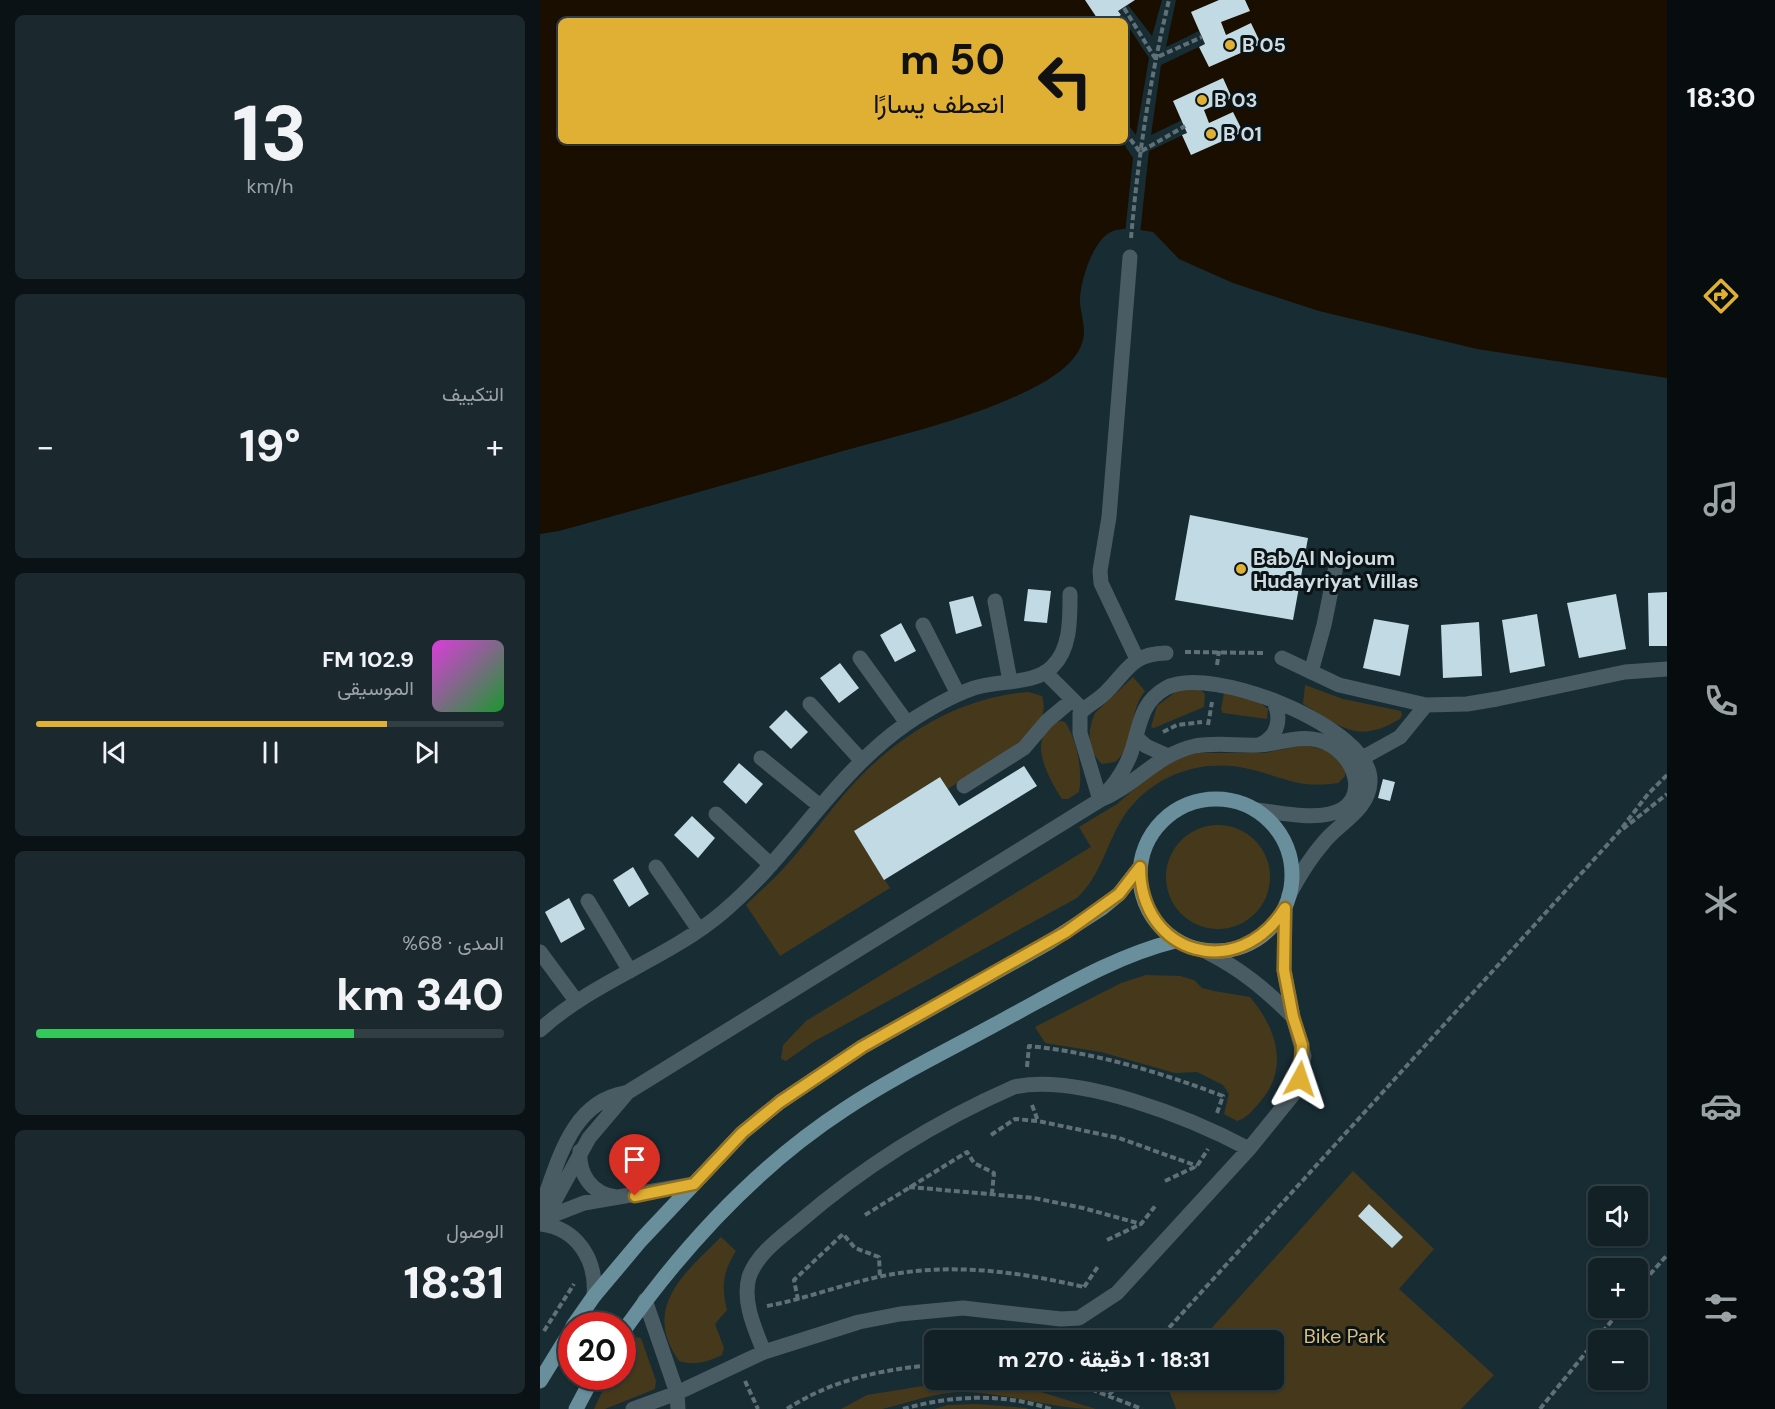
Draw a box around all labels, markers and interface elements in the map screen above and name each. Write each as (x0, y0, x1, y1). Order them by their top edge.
text: 50 m (900, 32, 1005, 87)
place label: B 05 (1242, 32, 1286, 58)
marker: B 05 (1223, 38, 1237, 52)
icon: left (1026, 42, 1104, 120)
text: 18:30 (1686, 80, 1756, 115)
text: 13 (232, 83, 308, 184)
text: انعطف يسارًا (873, 86, 1005, 121)
place label: B 03 (1214, 87, 1258, 113)
marker: B 03 (1195, 93, 1209, 107)
place label: B 01 (1223, 121, 1262, 147)
marker: B 01 (1204, 127, 1218, 141)
text: km/h (246, 173, 294, 199)
icon: directions (1700, 275, 1742, 317)
text: التكييف (442, 381, 504, 407)
text: 19° (239, 416, 301, 475)
text: − (36, 425, 54, 468)
text: + (486, 425, 504, 468)
icon: music (1700, 478, 1742, 520)
place label: Bab Al Nojoum Hudayriyat Villas (1253, 545, 1419, 594)
marker: Bab Al Nojoum Hudayriyat Villas (1234, 562, 1248, 576)
text: 102.9 FM (322, 645, 414, 674)
text: الموسيقى (337, 675, 414, 701)
icon: phone (1700, 680, 1742, 722)
icon: previous (98, 736, 131, 769)
icon: pause (254, 736, 287, 769)
icon: next (410, 736, 443, 769)
icon: climate (1700, 882, 1742, 924)
text: المدى · 68% (402, 930, 504, 956)
text: 340 km (336, 965, 504, 1024)
position arrow (1268, 1047, 1332, 1111)
icon: car (1700, 1085, 1742, 1127)
pin (609, 1134, 660, 1196)
icon: arrive (618, 1143, 651, 1176)
map controls (1588, 1186, 1648, 1390)
button: sound (1588, 1186, 1648, 1246)
text: الوصول (446, 1218, 504, 1244)
text: 18:31 (404, 1253, 504, 1312)
button: + (1588, 1258, 1648, 1318)
icon: filters (1700, 1287, 1742, 1329)
speed limit sign: 20 (558, 1312, 636, 1390)
park label: Bike Park (1304, 1323, 1386, 1349)
button: − (1588, 1330, 1648, 1390)
text: 18:31 · 1 دقيقة · 270 m (998, 1345, 1210, 1374)

